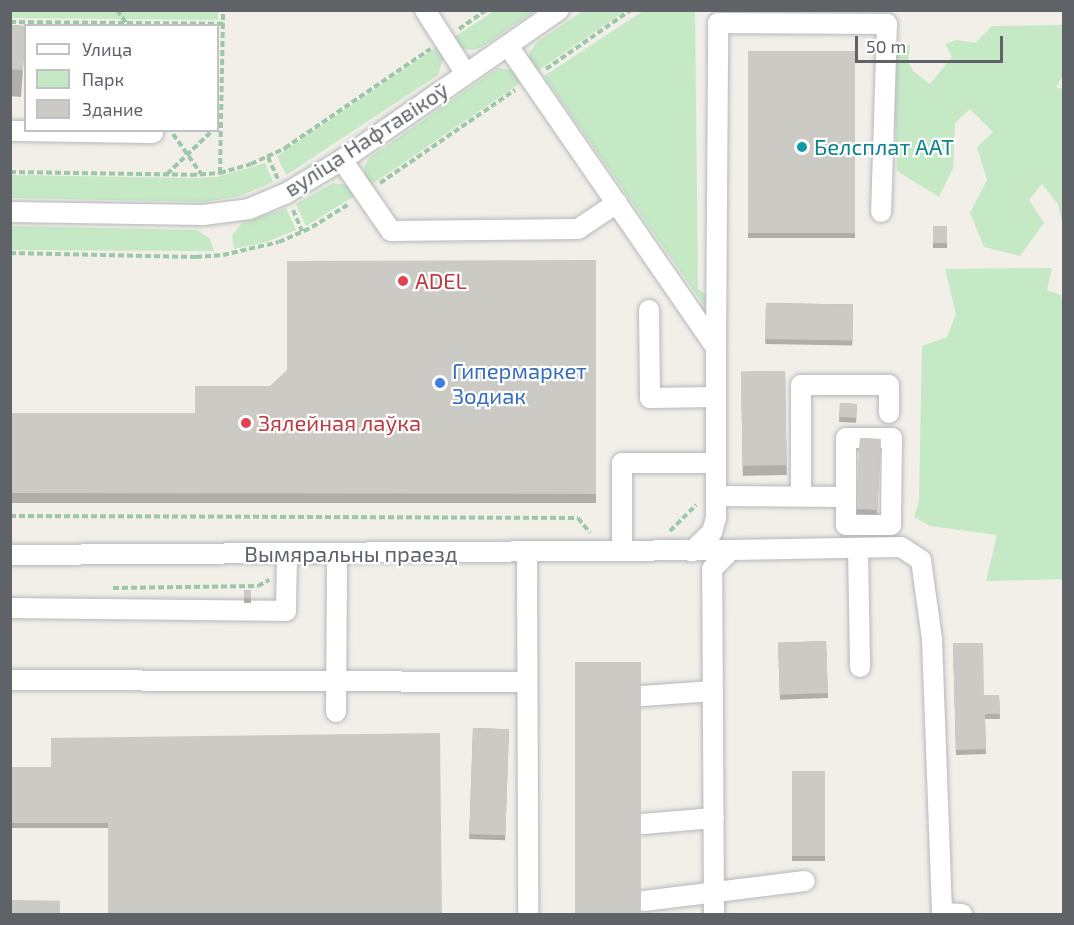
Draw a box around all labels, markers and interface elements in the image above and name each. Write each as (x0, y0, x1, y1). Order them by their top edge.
legend (24, 24, 219, 132)
scale bar (858, 24, 1006, 62)
text: 50 m (866, 35, 906, 57)
text: Улица (82, 38, 132, 60)
text: Парк (82, 68, 124, 90)
street label: вуліца Нафтавікоў (279, 76, 453, 202)
text: Здание (82, 98, 143, 120)
place label: Белсплат ААТ (814, 134, 954, 160)
marker: Белсплат ААТ (795, 140, 809, 154)
place label: ADEL (415, 268, 467, 294)
marker: ADEL (396, 274, 410, 288)
place label: Гипермаркет Зодиак (452, 357, 587, 408)
marker: Гипермаркет Зодиак (433, 376, 447, 390)
place label: Зялейная лаўка (258, 410, 421, 436)
marker: Зялейная лаўка (239, 416, 253, 430)
street label: Вымяральны праезд (244, 541, 458, 567)

